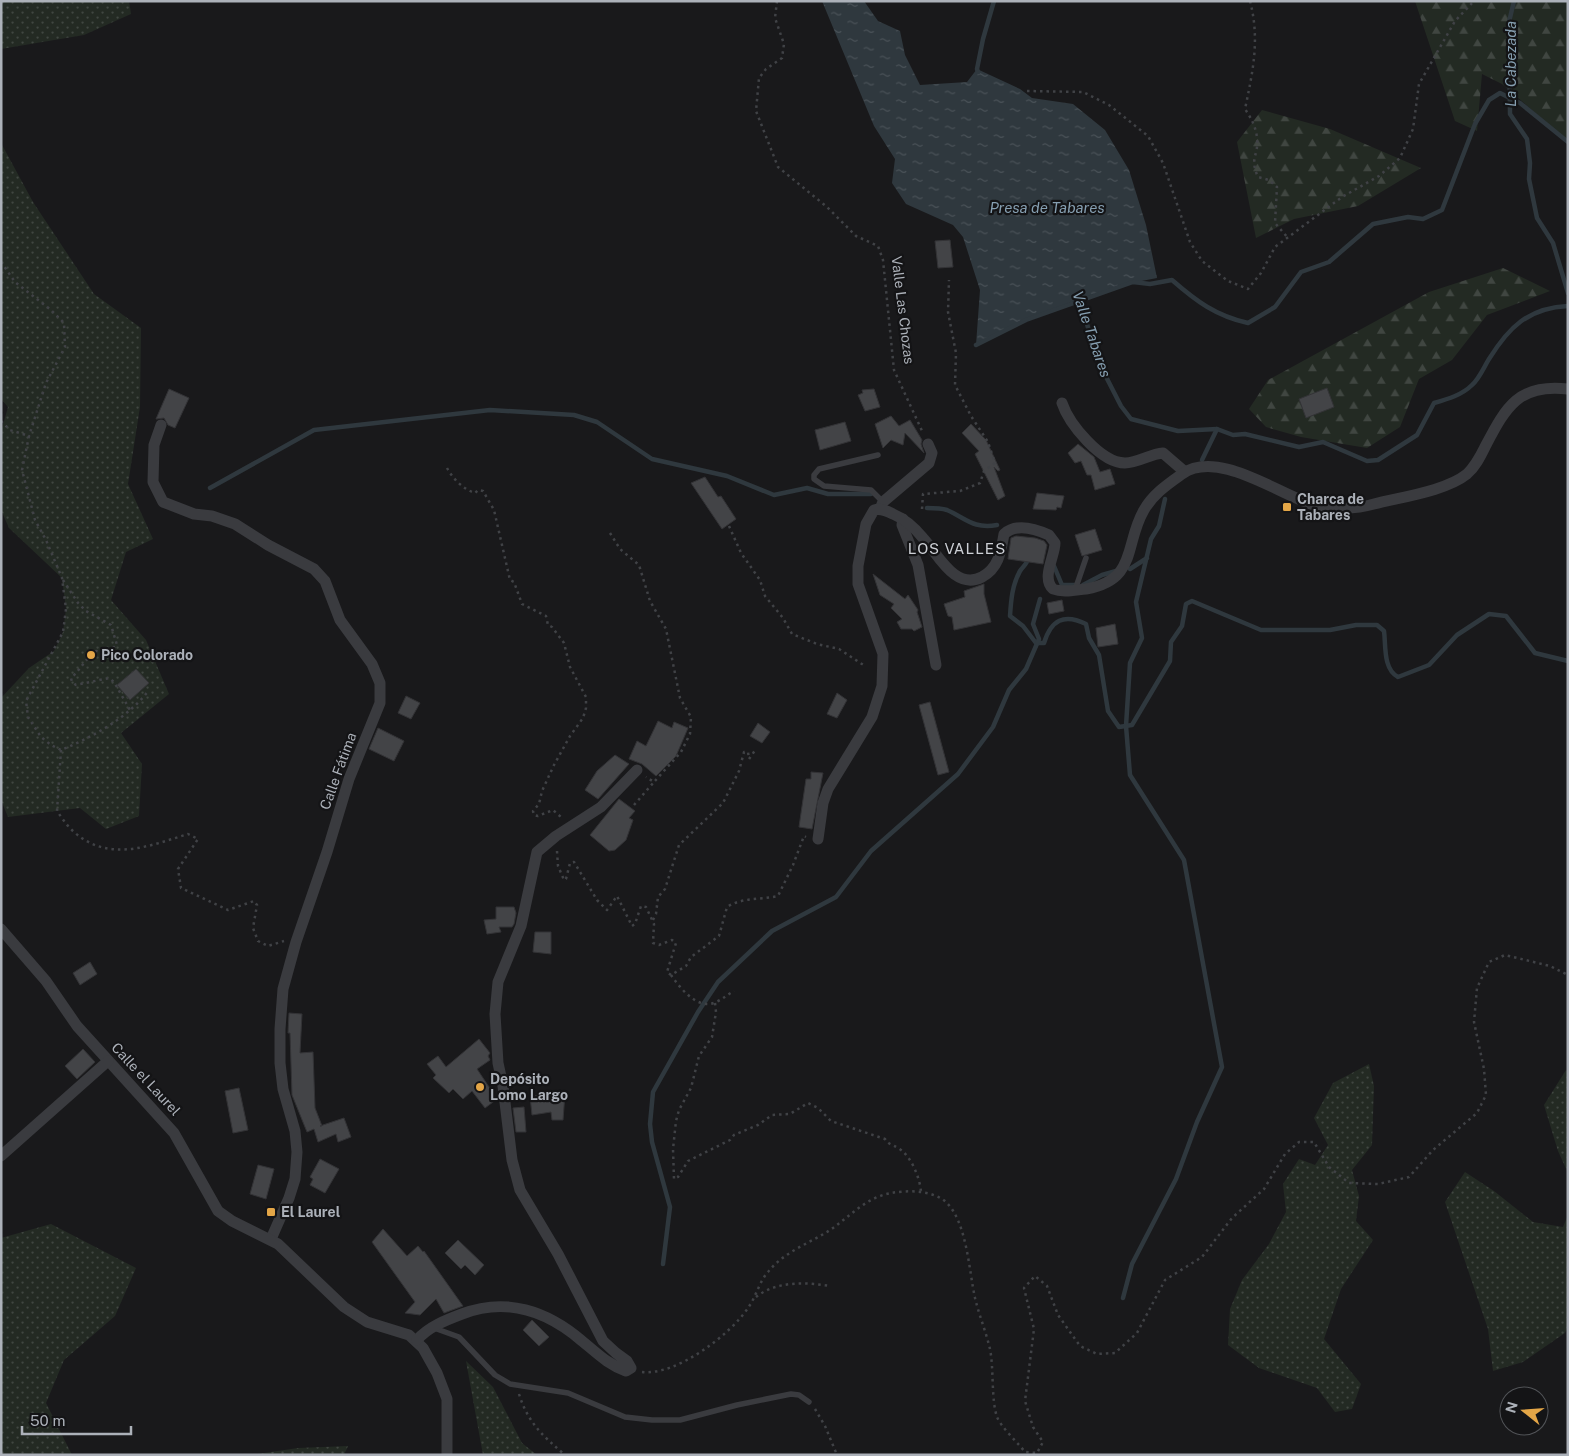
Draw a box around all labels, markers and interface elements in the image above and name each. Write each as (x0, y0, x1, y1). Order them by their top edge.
water label: La Cabezada (1502, 21, 1519, 107)
water label: Presa de Tabares (989, 199, 1105, 216)
street label: Valle Las Chozas (888, 255, 918, 365)
water label: Valle Tabares (1069, 289, 1115, 379)
place label: Charca de Tabares (1297, 491, 1364, 523)
marker: Charca de Tabares (1281, 501, 1293, 513)
district label: LOS VALLES (908, 540, 1006, 557)
place label: Pico Colorado (101, 647, 193, 663)
marker: Pico Colorado (85, 649, 97, 661)
street label: Calle Fátima (317, 730, 359, 812)
street label: Calle el Laurel (108, 1039, 184, 1119)
place label: Depósito Lomo Largo (490, 1071, 568, 1103)
marker: Depósito Lomo Largo (474, 1081, 486, 1093)
place label: El Laurel (281, 1204, 341, 1220)
marker: El Laurel (265, 1206, 277, 1218)
north arrow (1499, 1386, 1549, 1436)
text: N (1502, 1400, 1521, 1415)
scale bar (22, 1404, 131, 1436)
text: 50 m (30, 1412, 65, 1429)

